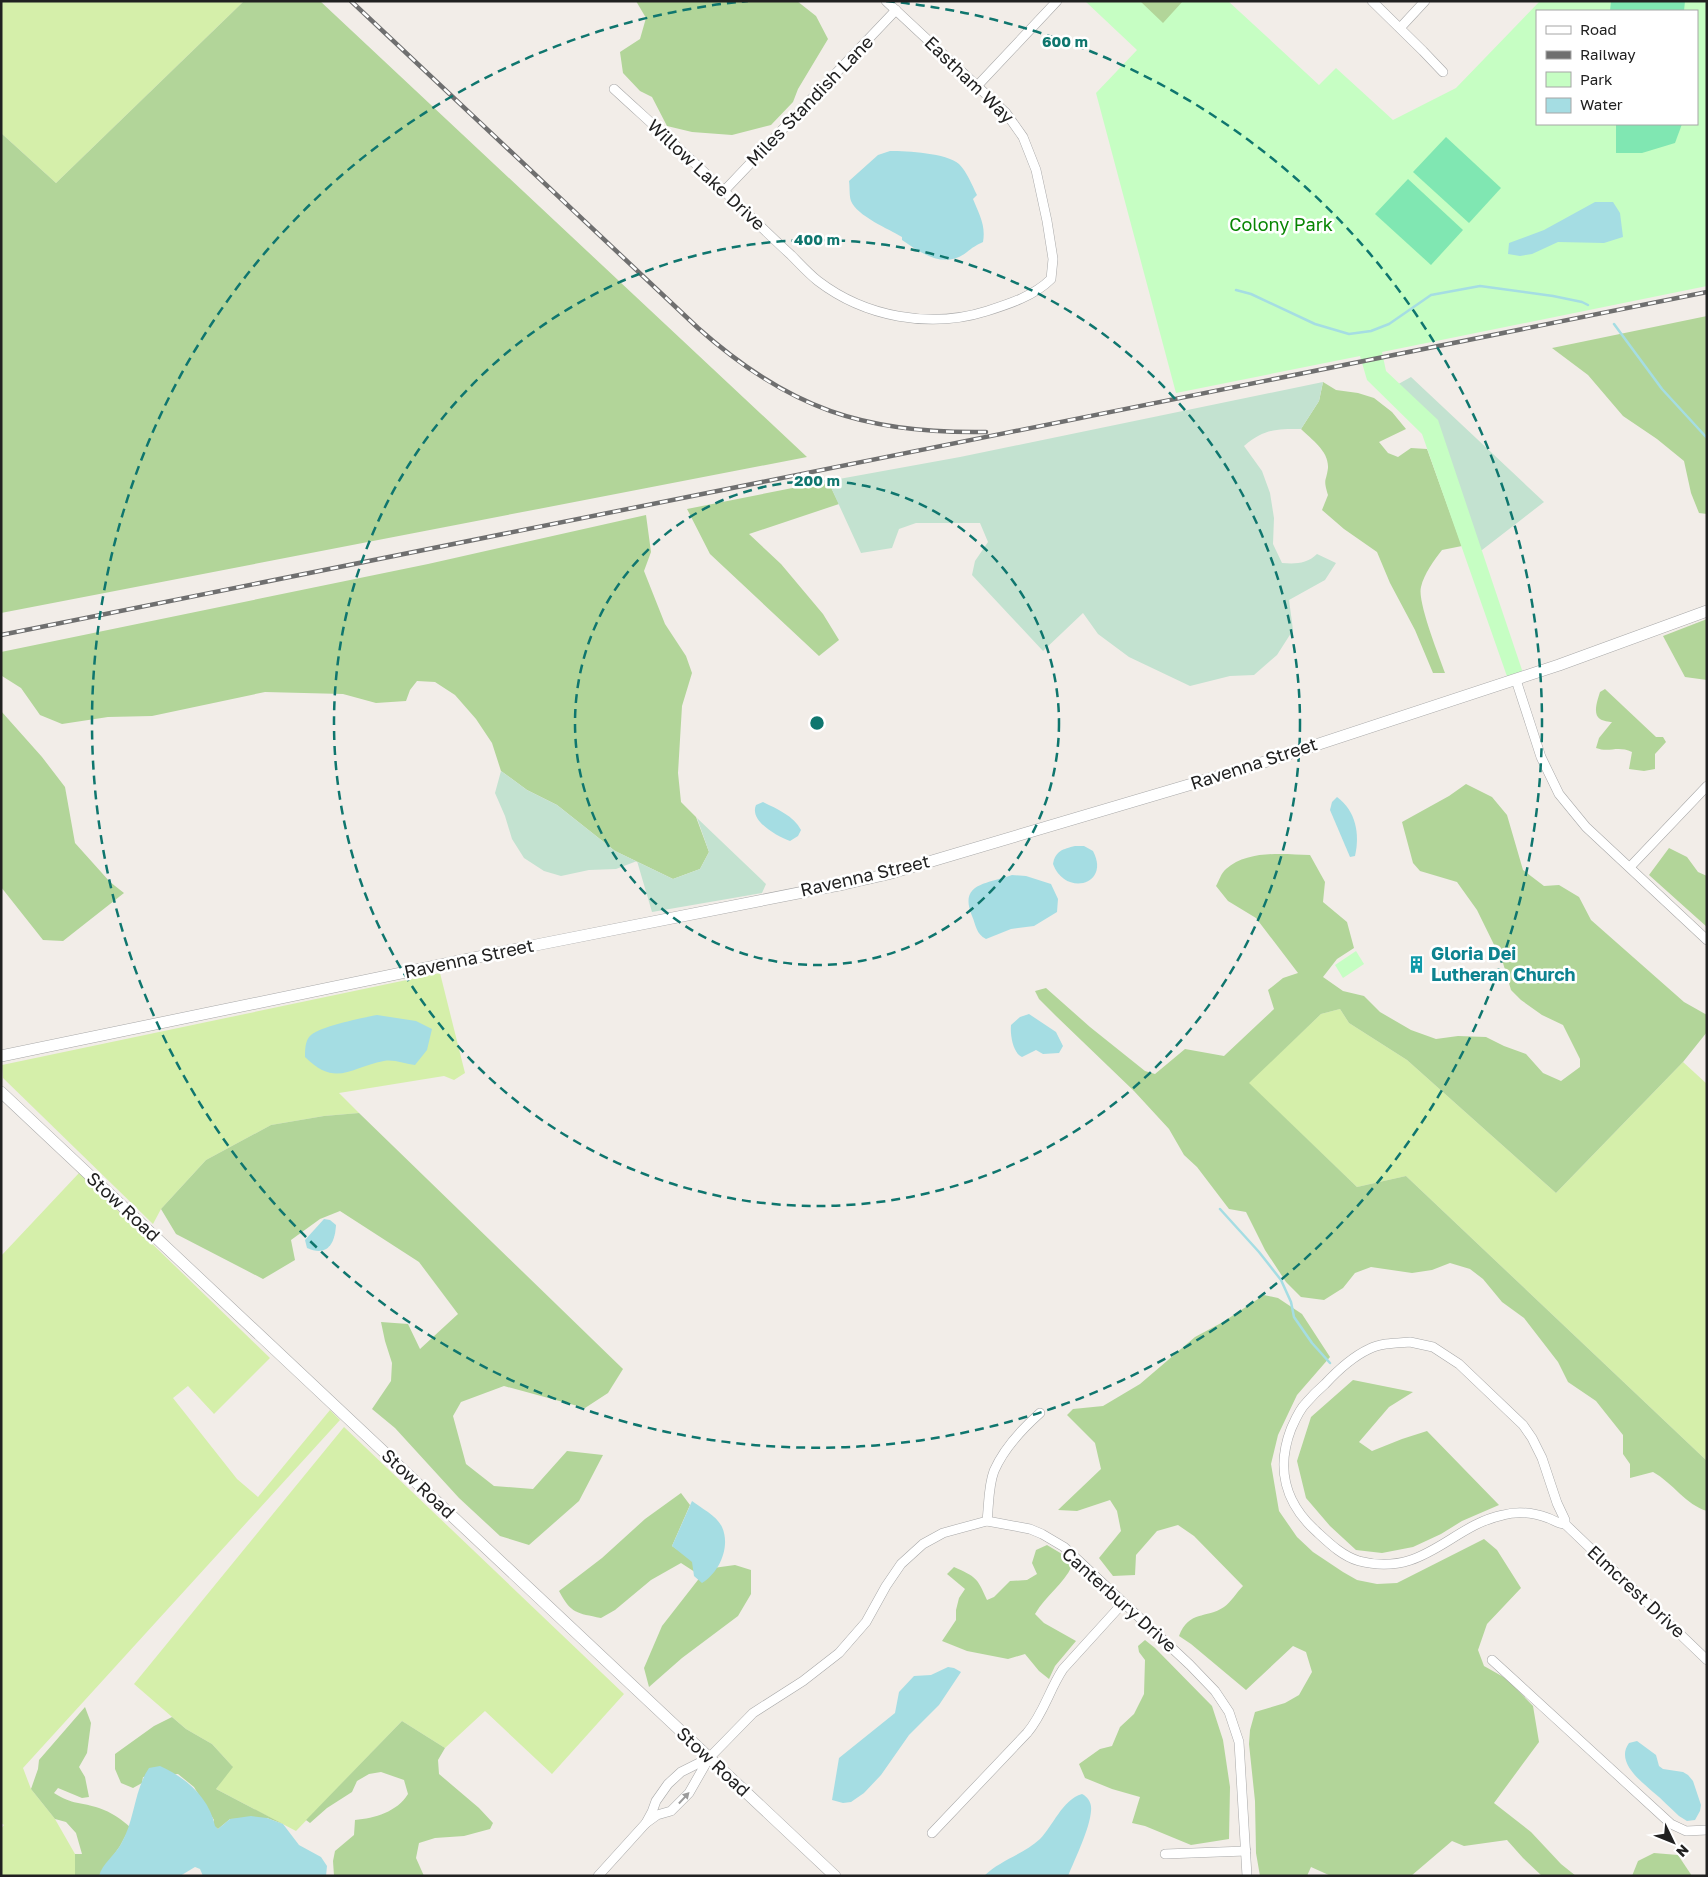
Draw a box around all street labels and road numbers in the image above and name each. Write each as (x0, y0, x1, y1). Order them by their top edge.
street label: Miles Standish Lane (741, 30, 877, 170)
street label: Eastham Way (920, 31, 1019, 127)
street label: Willow Lake Drive (643, 114, 770, 235)
street label: Ravenna Street (1187, 732, 1320, 794)
street label: Ravenna Street (798, 849, 932, 901)
street label: Ravenna Street (402, 934, 536, 983)
street label: Stow Road (82, 1167, 165, 1246)
street label: Stow Road (377, 1444, 460, 1523)
street label: Elmcrest Drive (1583, 1540, 1690, 1642)
street label: Canterbury Drive (1058, 1542, 1182, 1657)
street label: Stow Road (672, 1722, 755, 1801)

